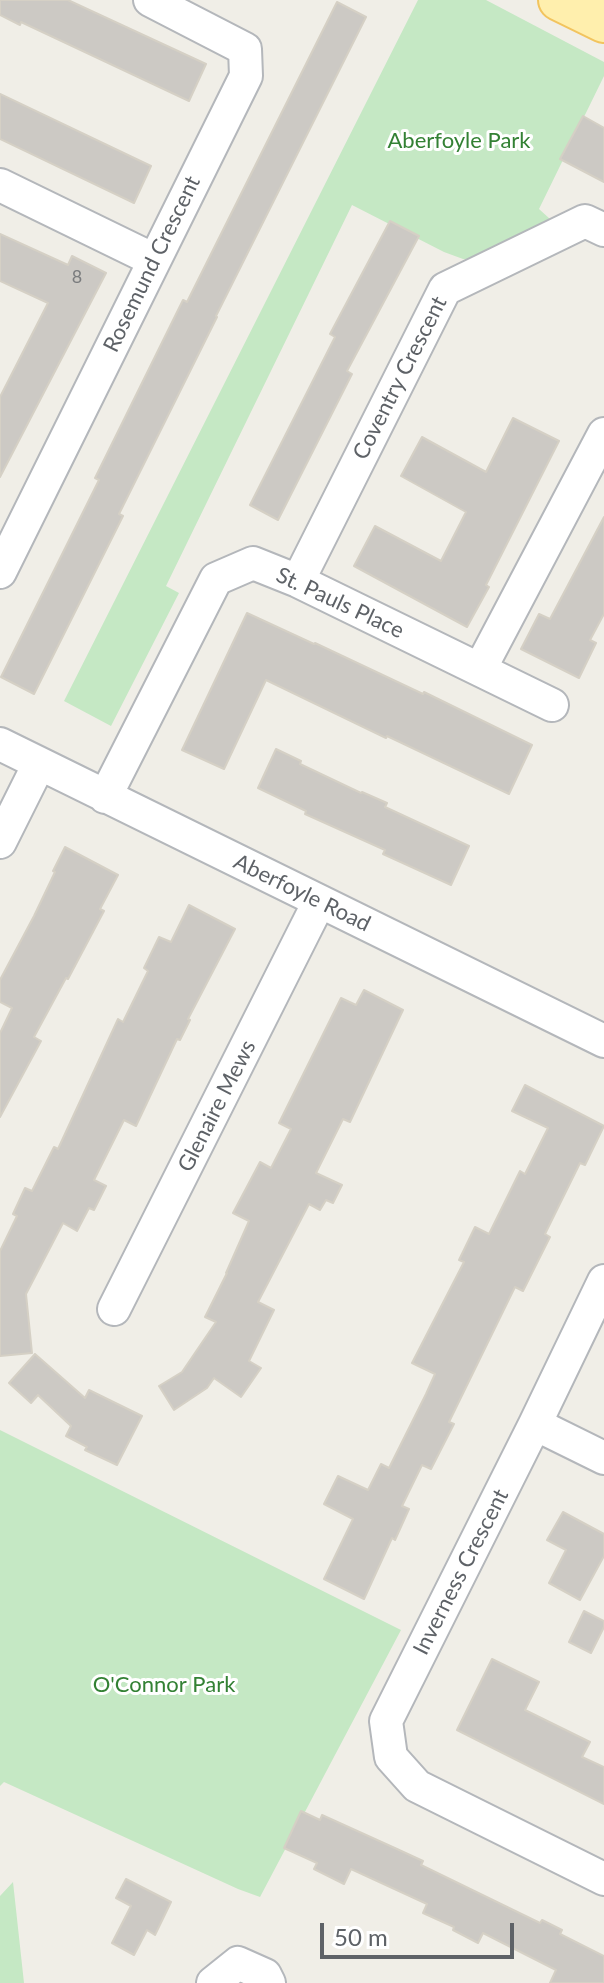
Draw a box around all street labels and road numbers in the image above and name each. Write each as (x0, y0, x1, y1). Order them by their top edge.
street label: Rosemund Crescent (98, 172, 206, 356)
street label: Coventry Crescent (347, 292, 453, 464)
street label: St. Pauls Place (272, 562, 408, 644)
street label: Aberfoyle Road (229, 849, 375, 937)
street label: Glenaire Mews (172, 1036, 262, 1176)
street label: Inverness Crescent (408, 1485, 514, 1659)

